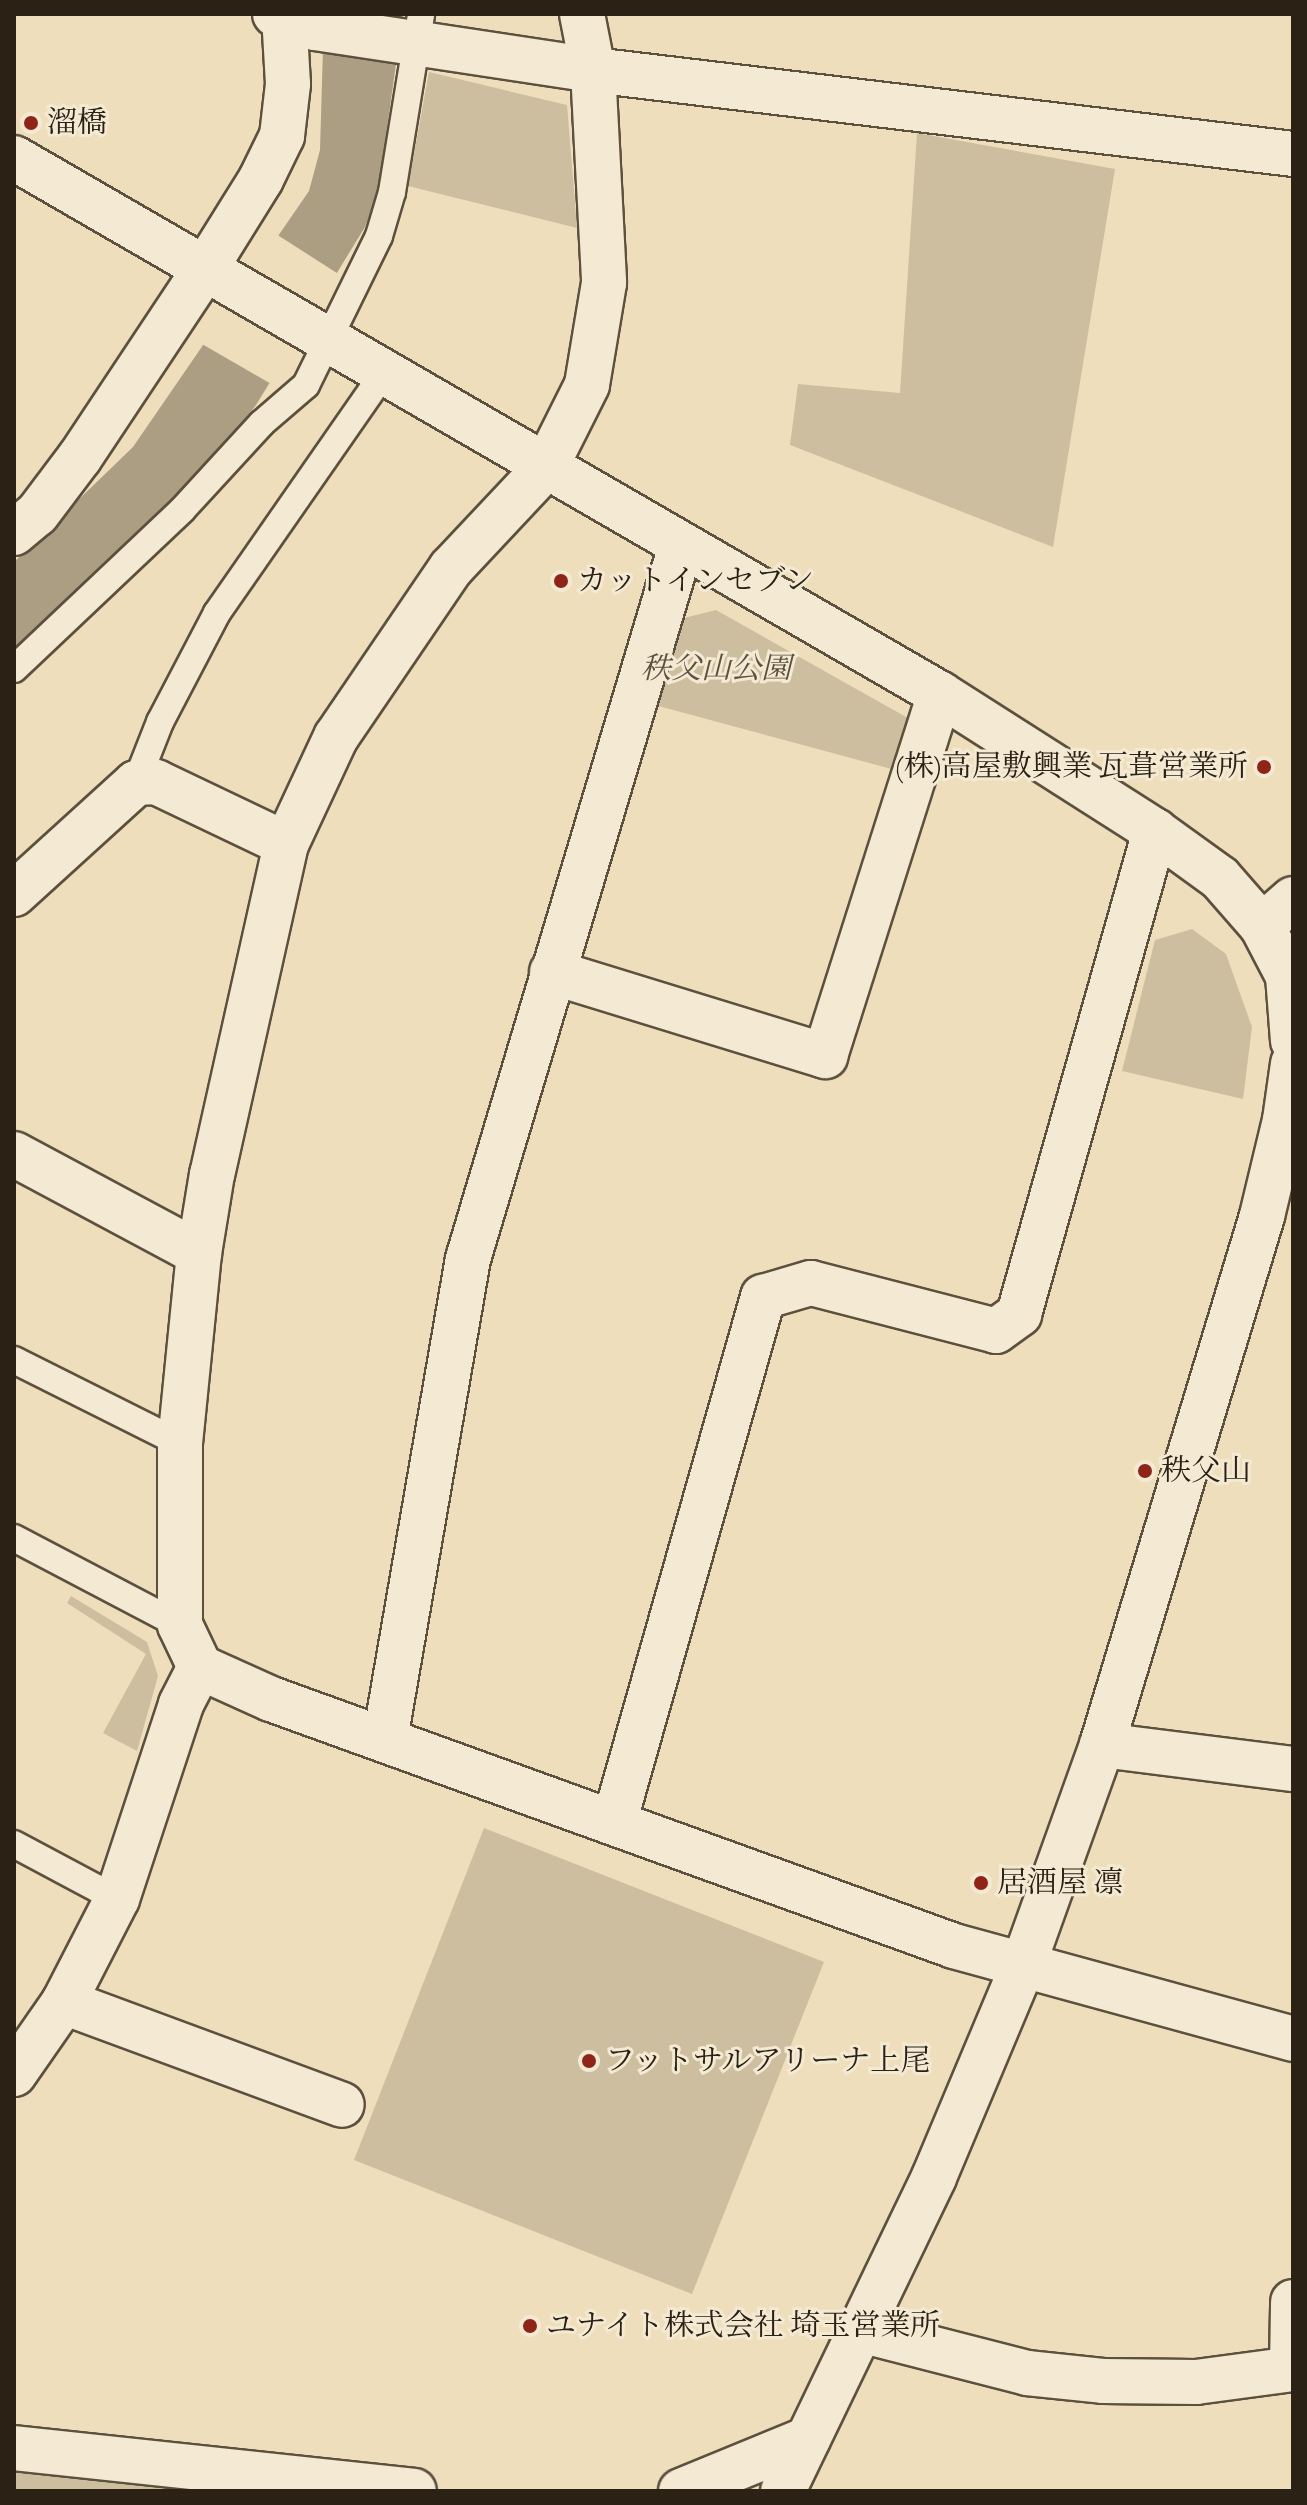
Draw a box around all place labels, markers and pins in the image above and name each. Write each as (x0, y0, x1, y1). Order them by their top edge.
place label: 溜橋 (47, 105, 107, 141)
marker: 溜橋 (22, 114, 40, 132)
place label: カットインセブン (577, 563, 817, 599)
marker: カットインセブン (552, 572, 570, 590)
place label: (株)高屋敷興業 瓦葺営業所 (895, 749, 1248, 785)
marker: (株)高屋敷興業 瓦葺営業所 (1255, 758, 1273, 776)
place label: 秩父山 (1161, 1453, 1251, 1489)
marker: 秩父山 (1136, 1462, 1154, 1480)
place label: 居酒屋 凛 (997, 1865, 1123, 1901)
marker: 居酒屋 凛 (972, 1874, 990, 1892)
place label: フットサルアリーナ上尾 (605, 2043, 935, 2079)
marker: フットサルアリーナ上尾 (580, 2052, 598, 2070)
place label: ユナイト株式会社 埼玉営業所 (546, 2308, 942, 2344)
marker: ユナイト株式会社 埼玉営業所 (521, 2317, 539, 2335)

